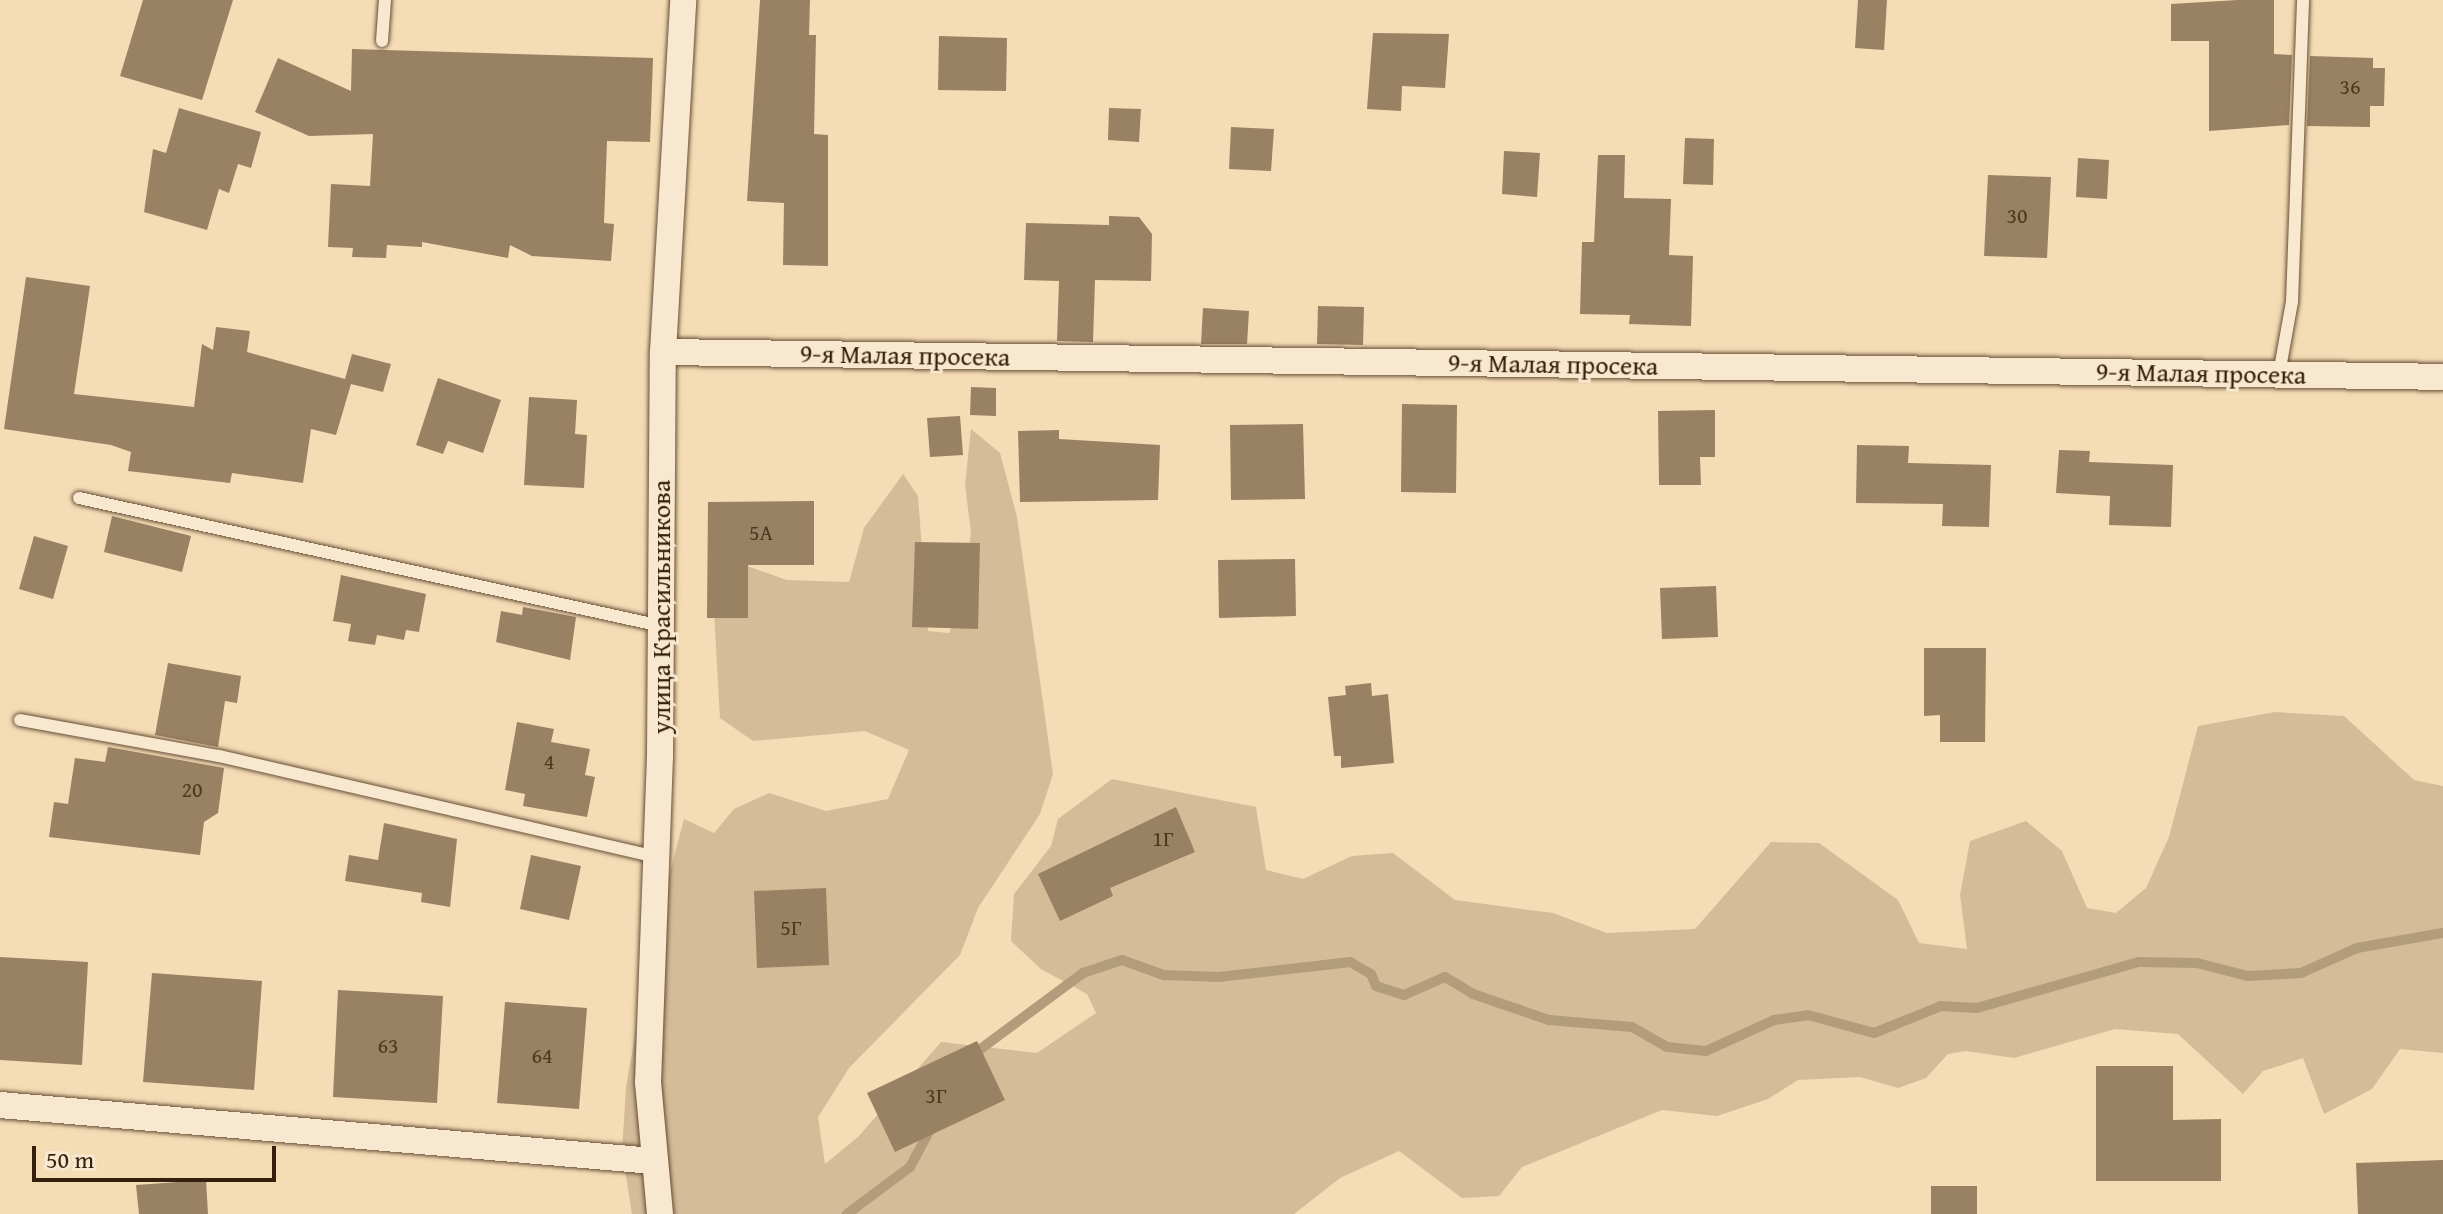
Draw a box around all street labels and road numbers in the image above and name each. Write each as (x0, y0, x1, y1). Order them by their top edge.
street label: 9-я Малая просека (800, 338, 1010, 372)
street label: 9-я Малая просека (1448, 347, 1658, 381)
street label: 9-я Малая просека (2096, 356, 2306, 390)
street label: улица Красильникова (645, 480, 677, 734)

